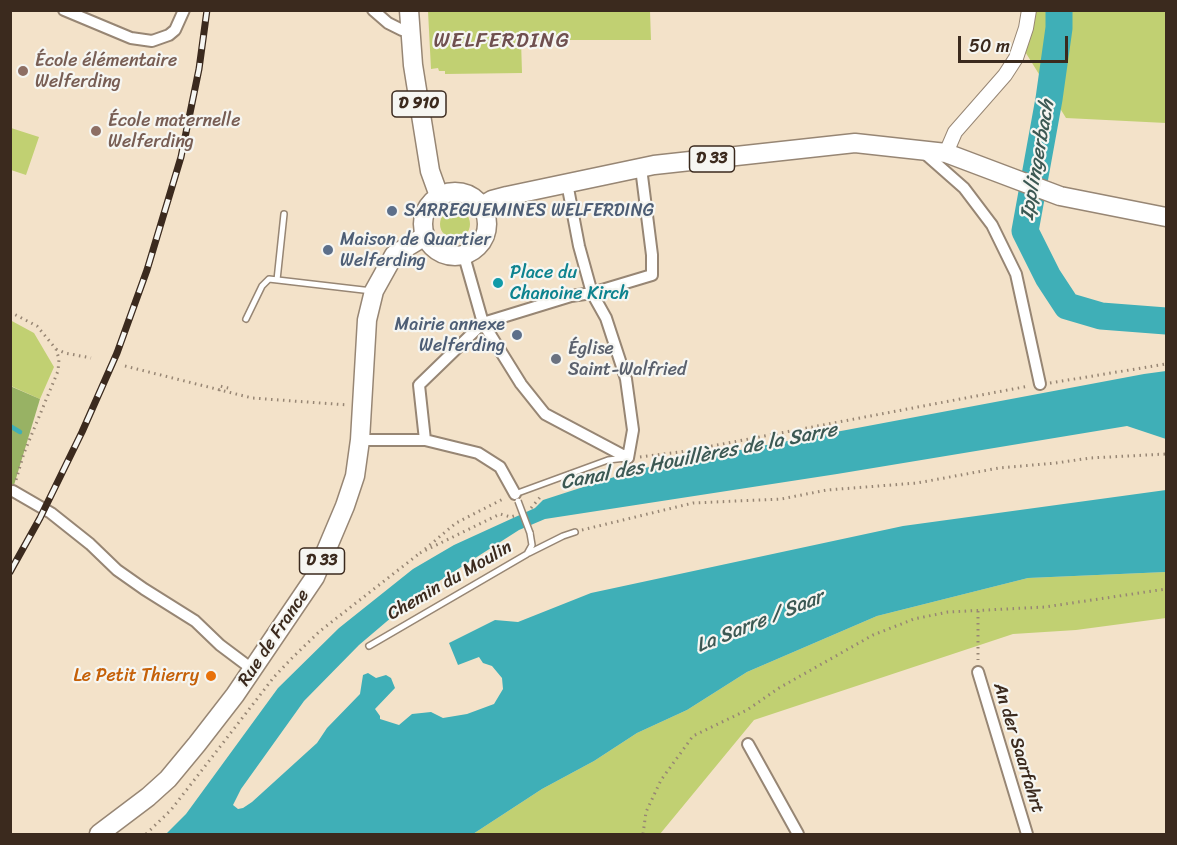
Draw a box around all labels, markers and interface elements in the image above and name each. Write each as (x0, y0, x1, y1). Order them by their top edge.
scale bar (961, 24, 1070, 62)
district label: WELFERDING (434, 29, 570, 55)
text: 50 m (969, 30, 1010, 62)
place label: École élémentaire Welferding (35, 50, 177, 92)
marker: École élémentaire Welferding (16, 64, 30, 78)
road number: D 910 (392, 91, 446, 117)
water label: Ipplingerbach (1016, 98, 1060, 222)
place label: École maternelle Welferding (108, 110, 240, 152)
marker: École maternelle Welferding (89, 124, 103, 138)
road number: D 33 (690, 146, 734, 172)
place label: SARREGUEMINES WELFERDING (404, 200, 654, 222)
marker: SARREGUEMINES WELFERDING (385, 204, 399, 218)
place label: Maison de Quartier Welferding (340, 229, 491, 272)
marker: Maison de Quartier Welferding (321, 243, 335, 257)
place label: Place du Chanoine Kirch (510, 262, 629, 304)
marker: Place du Chanoine Kirch (491, 276, 505, 290)
place label: Mairie annexe Welferding (394, 314, 505, 356)
marker: Mairie annexe Welferding (510, 328, 524, 342)
place label: Église Saint-Walfried (568, 338, 687, 380)
marker: Église Saint-Walfried (549, 352, 563, 366)
water label: Canal des Houillères de la Sarre (559, 418, 839, 496)
street label: Chemin du Moulin (384, 537, 516, 625)
road number: D 33 (300, 548, 344, 574)
street label: Rue de France (234, 585, 314, 691)
water label: La Sarre / Saar (693, 586, 827, 658)
place label: Le Petit Thierry (73, 665, 199, 687)
marker: Le Petit Thierry (204, 669, 218, 683)
street label: An der Saarfahrt (988, 680, 1048, 816)

